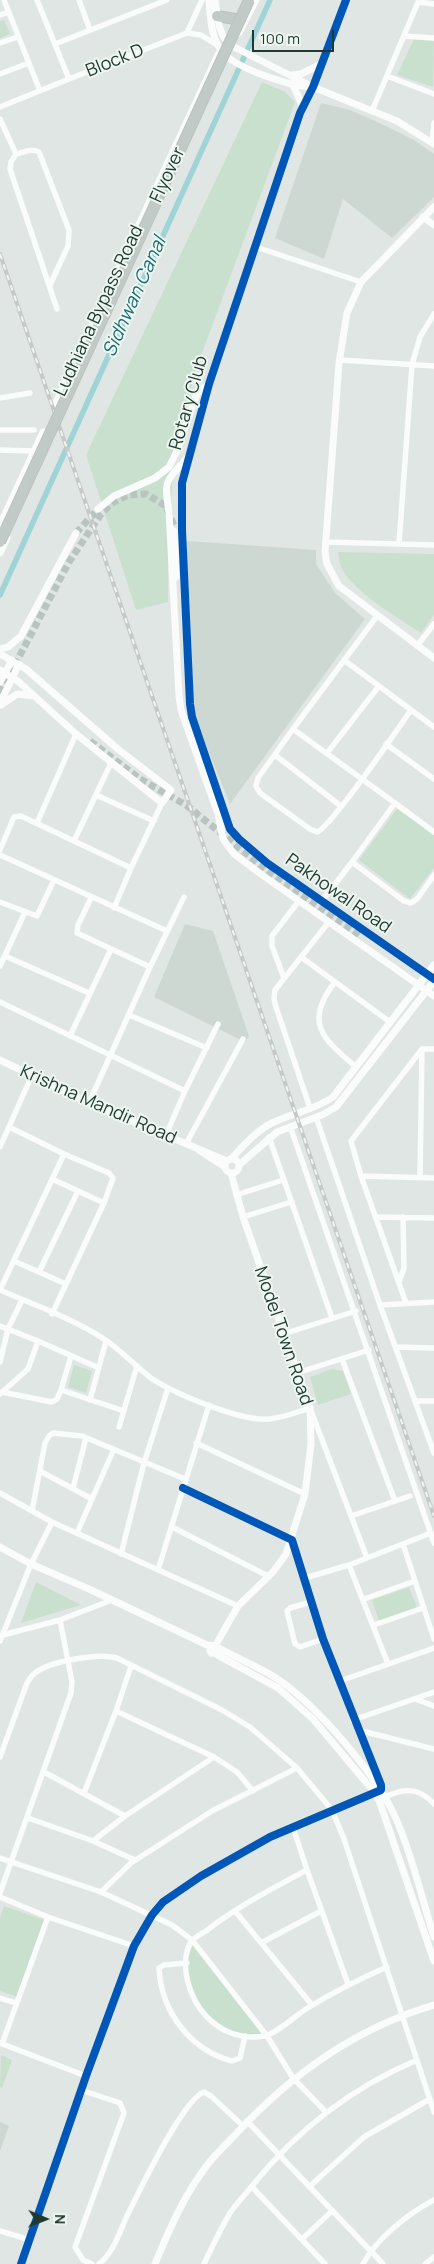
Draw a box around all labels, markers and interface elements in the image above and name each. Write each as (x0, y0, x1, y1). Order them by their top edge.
scale bar (254, 20, 336, 52)
text: 100 m (260, 28, 300, 49)
street label: Block D (83, 40, 147, 82)
street label: Flyover (146, 144, 190, 206)
street label: Ludhiana Bypass Road (50, 222, 148, 400)
water label: Sidhwan Canal (98, 234, 172, 360)
street label: Rotary Club (165, 353, 213, 453)
street label: Pakhowal Road (281, 850, 395, 938)
street label: Krishna Mandir Road (16, 1061, 180, 1149)
street label: Model Town Road (249, 1264, 317, 1408)
north arrow (20, 2194, 70, 2244)
text: N (51, 2214, 70, 2224)

